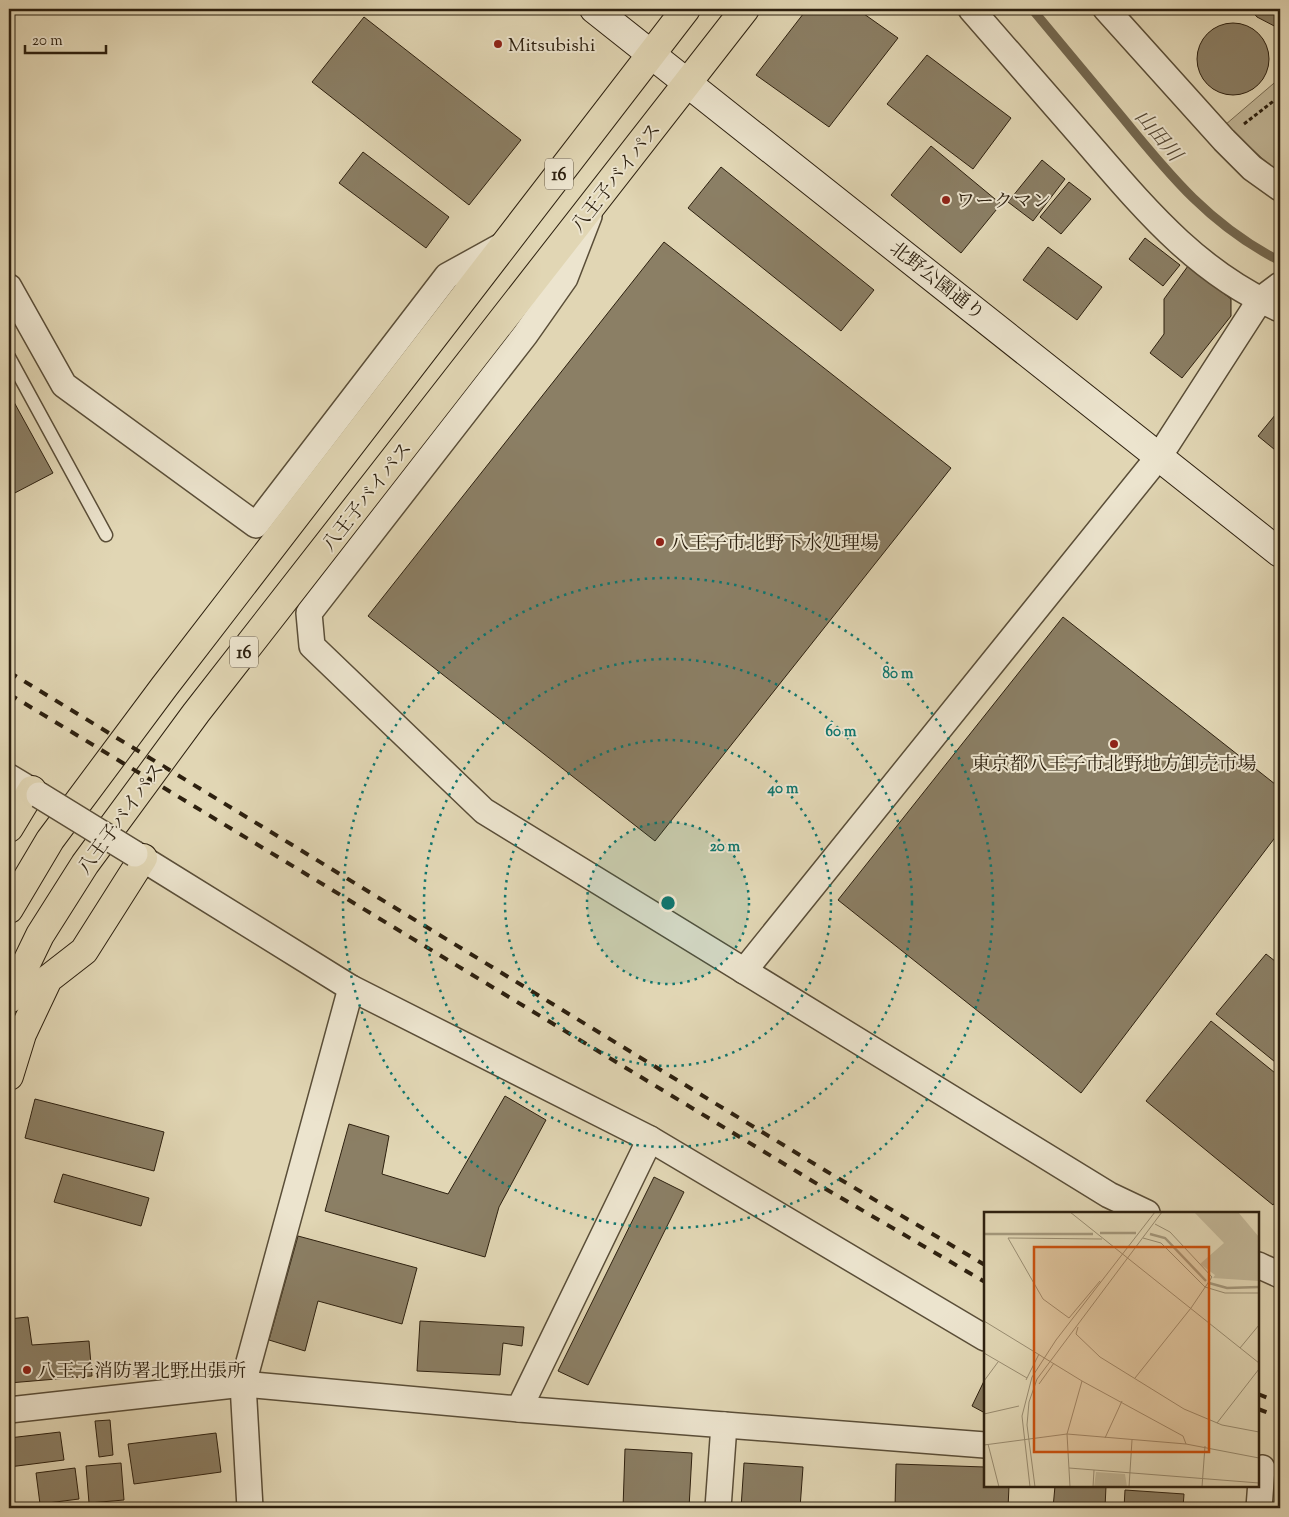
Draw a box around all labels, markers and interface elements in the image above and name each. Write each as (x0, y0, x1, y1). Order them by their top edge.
scale bar (25, 22, 106, 54)
text: 20 m (32, 31, 63, 52)
place label: Mitsubishi (508, 33, 595, 60)
marker: Mitsubishi (492, 38, 504, 50)
water label: 山田川 (1127, 104, 1189, 170)
street label: 八王子バイパス (566, 118, 668, 239)
road number: 16 (545, 158, 573, 190)
place label: ワークマン (956, 189, 1051, 216)
marker: ワークマン (940, 194, 952, 206)
street label: 北野公園通り (883, 236, 990, 328)
street label: 八王子バイパス (317, 437, 419, 558)
place label: 八王子市北野下水処理場 (670, 531, 879, 558)
marker: 八王子市北野下水処理場 (654, 536, 666, 548)
road number: 16 (230, 636, 258, 668)
text: 80 m (882, 664, 914, 685)
text: 60 m (826, 722, 857, 743)
marker: 東京都八王子市北野地方卸売市場 (1108, 738, 1120, 750)
place label: 東京都八王子市北野地方卸売市場 (971, 752, 1257, 779)
street label: 八王子バイパス (72, 758, 172, 881)
text: 40 m (767, 779, 799, 800)
text: 20 m (710, 837, 741, 858)
centre of rings (659, 894, 677, 912)
inset map (984, 1212, 1259, 1487)
place label: 八王子消防署北野出張所 (37, 1359, 246, 1386)
marker: 八王子消防署北野出張所 (21, 1364, 33, 1376)

